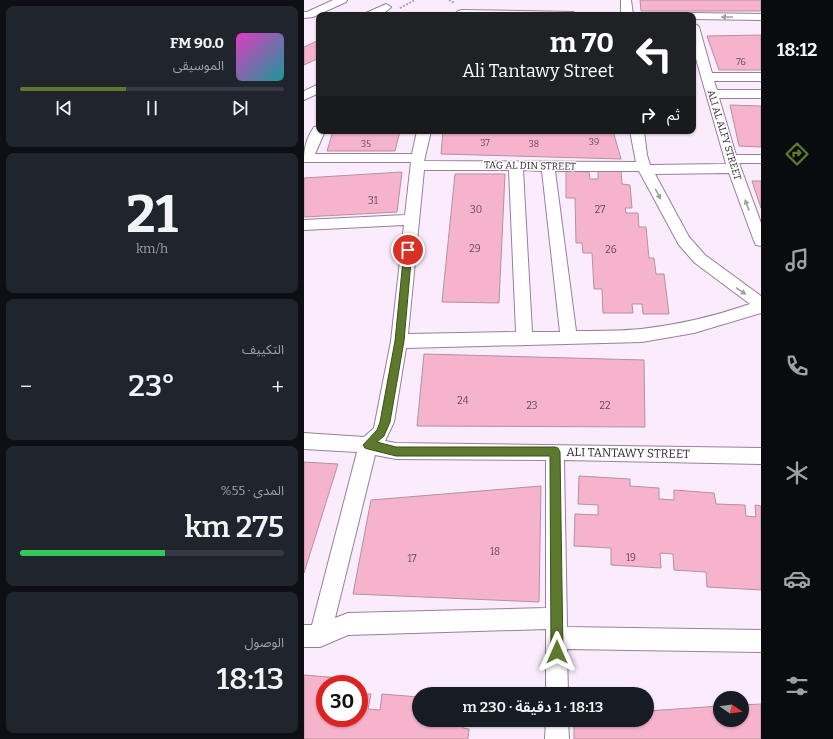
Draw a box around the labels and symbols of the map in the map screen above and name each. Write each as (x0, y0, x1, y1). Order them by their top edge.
one-way arrow (721, 13, 733, 20)
house number: 76 (736, 57, 746, 67)
street label: ALI AL ALFY STREET (705, 88, 744, 182)
house number: 39 (589, 137, 599, 147)
house number: 37 (480, 138, 490, 148)
house number: 35 (361, 139, 371, 149)
house number: 38 (529, 139, 539, 149)
street label: TAG AL DIN STREET (484, 159, 576, 173)
one-way arrow (655, 188, 661, 199)
house number: 31 (368, 195, 378, 207)
one-way arrow (744, 198, 750, 210)
house number: 30 (470, 204, 482, 216)
house number: 27 (595, 204, 605, 216)
pin (391, 233, 425, 267)
house number: 29 (469, 243, 481, 255)
house number: 26 (605, 244, 617, 256)
one-way arrow (736, 287, 746, 295)
house number: 24 (457, 395, 469, 407)
house number: 23 (526, 400, 538, 412)
house number: 22 (600, 400, 610, 412)
street label: ALI TANTAWY STREET (566, 445, 690, 461)
house number: 18 (490, 546, 500, 558)
house number: 19 (626, 552, 636, 564)
house number: 17 (408, 553, 416, 565)
position arrow (536, 631, 578, 673)
speed limit sign: 30 (316, 675, 368, 727)
north arrow (713, 691, 749, 727)

